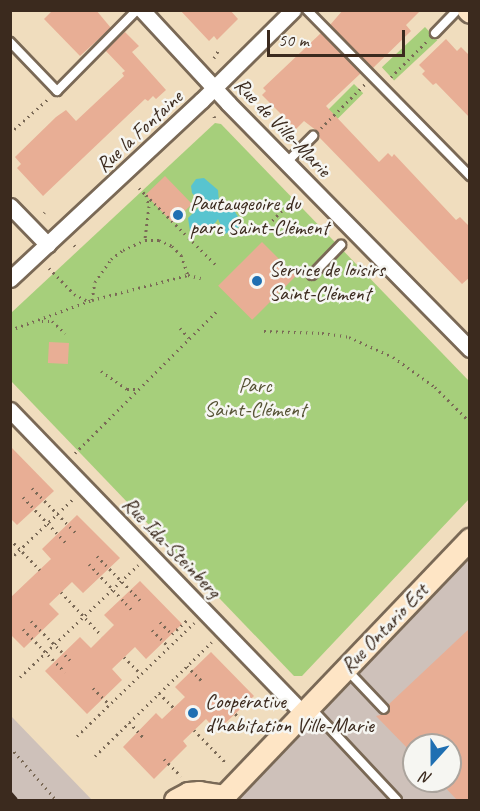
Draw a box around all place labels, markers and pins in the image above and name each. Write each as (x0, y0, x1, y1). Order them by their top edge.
place label: Pautaugeoire du parc Saint-Clément (190, 190, 329, 240)
marker: Pautaugeoire du parc Saint-Clément (171, 208, 185, 222)
place label: Service de loisirs Saint-Clément (269, 256, 385, 306)
marker: Service de loisirs Saint-Clément (250, 274, 264, 288)
place label: Coopérative d'habitation Ville-Marie (205, 688, 374, 738)
marker: Coopérative d'habitation Ville-Marie (186, 706, 200, 720)

